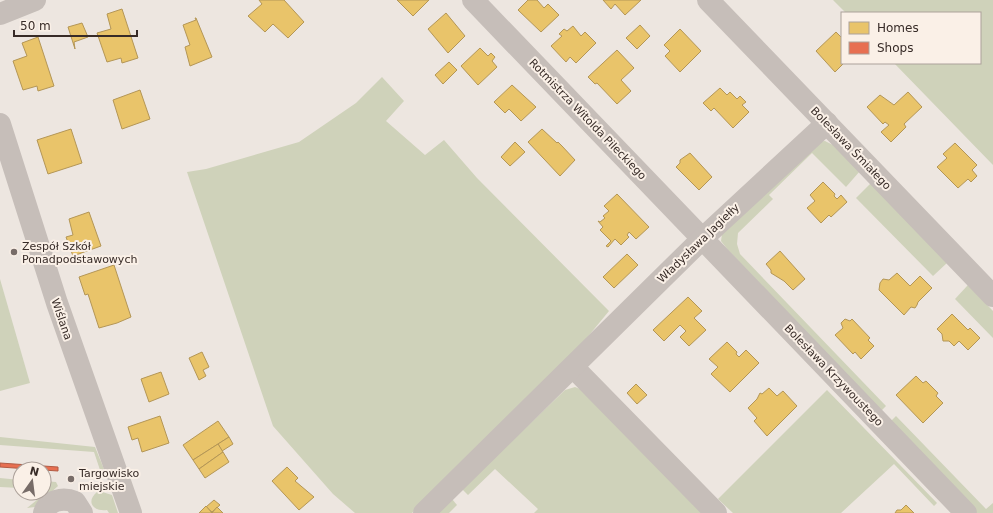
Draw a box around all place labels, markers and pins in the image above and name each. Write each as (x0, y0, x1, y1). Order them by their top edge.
place label: Zespół Szkół Ponadpodstawowych (22, 240, 137, 266)
marker: Zespół Szkół Ponadpodstawowych (9, 247, 19, 257)
place label: Targowisko miejskie (78, 467, 139, 493)
marker: Targowisko miejskie (66, 474, 76, 484)

